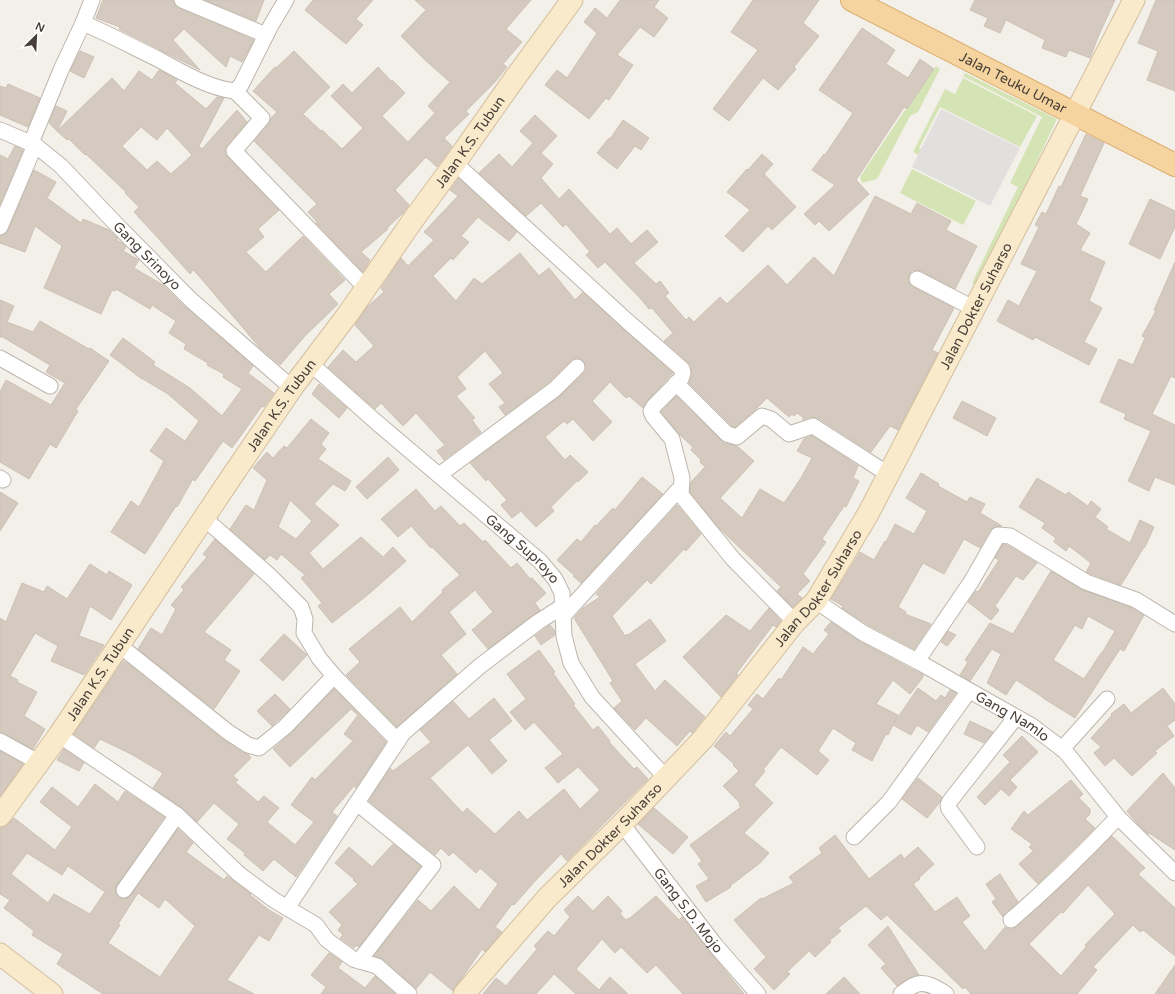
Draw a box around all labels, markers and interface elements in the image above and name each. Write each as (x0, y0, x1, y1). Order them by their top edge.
north arrow (16, 16, 56, 56)
text: N (33, 20, 47, 35)
street label: Jalan Teuku Umar (957, 48, 1070, 117)
street label: Jalan K.S. Tubun (431, 92, 508, 191)
street label: Gang Srinoyo (110, 218, 185, 294)
street label: Jalan Dokter Suharso (936, 239, 1016, 372)
street label: Jalan K.S. Tubun (243, 355, 319, 455)
street label: Gang Suproyo (482, 510, 563, 587)
street label: Jalan Dokter Suharso (770, 526, 865, 650)
street label: Jalan K.S. Tubun (63, 624, 137, 724)
street label: Gang Namlo (973, 687, 1053, 745)
street label: Jalan Dokter Suharso (554, 779, 665, 891)
street label: Gang S.D. Mojo (650, 864, 727, 957)

